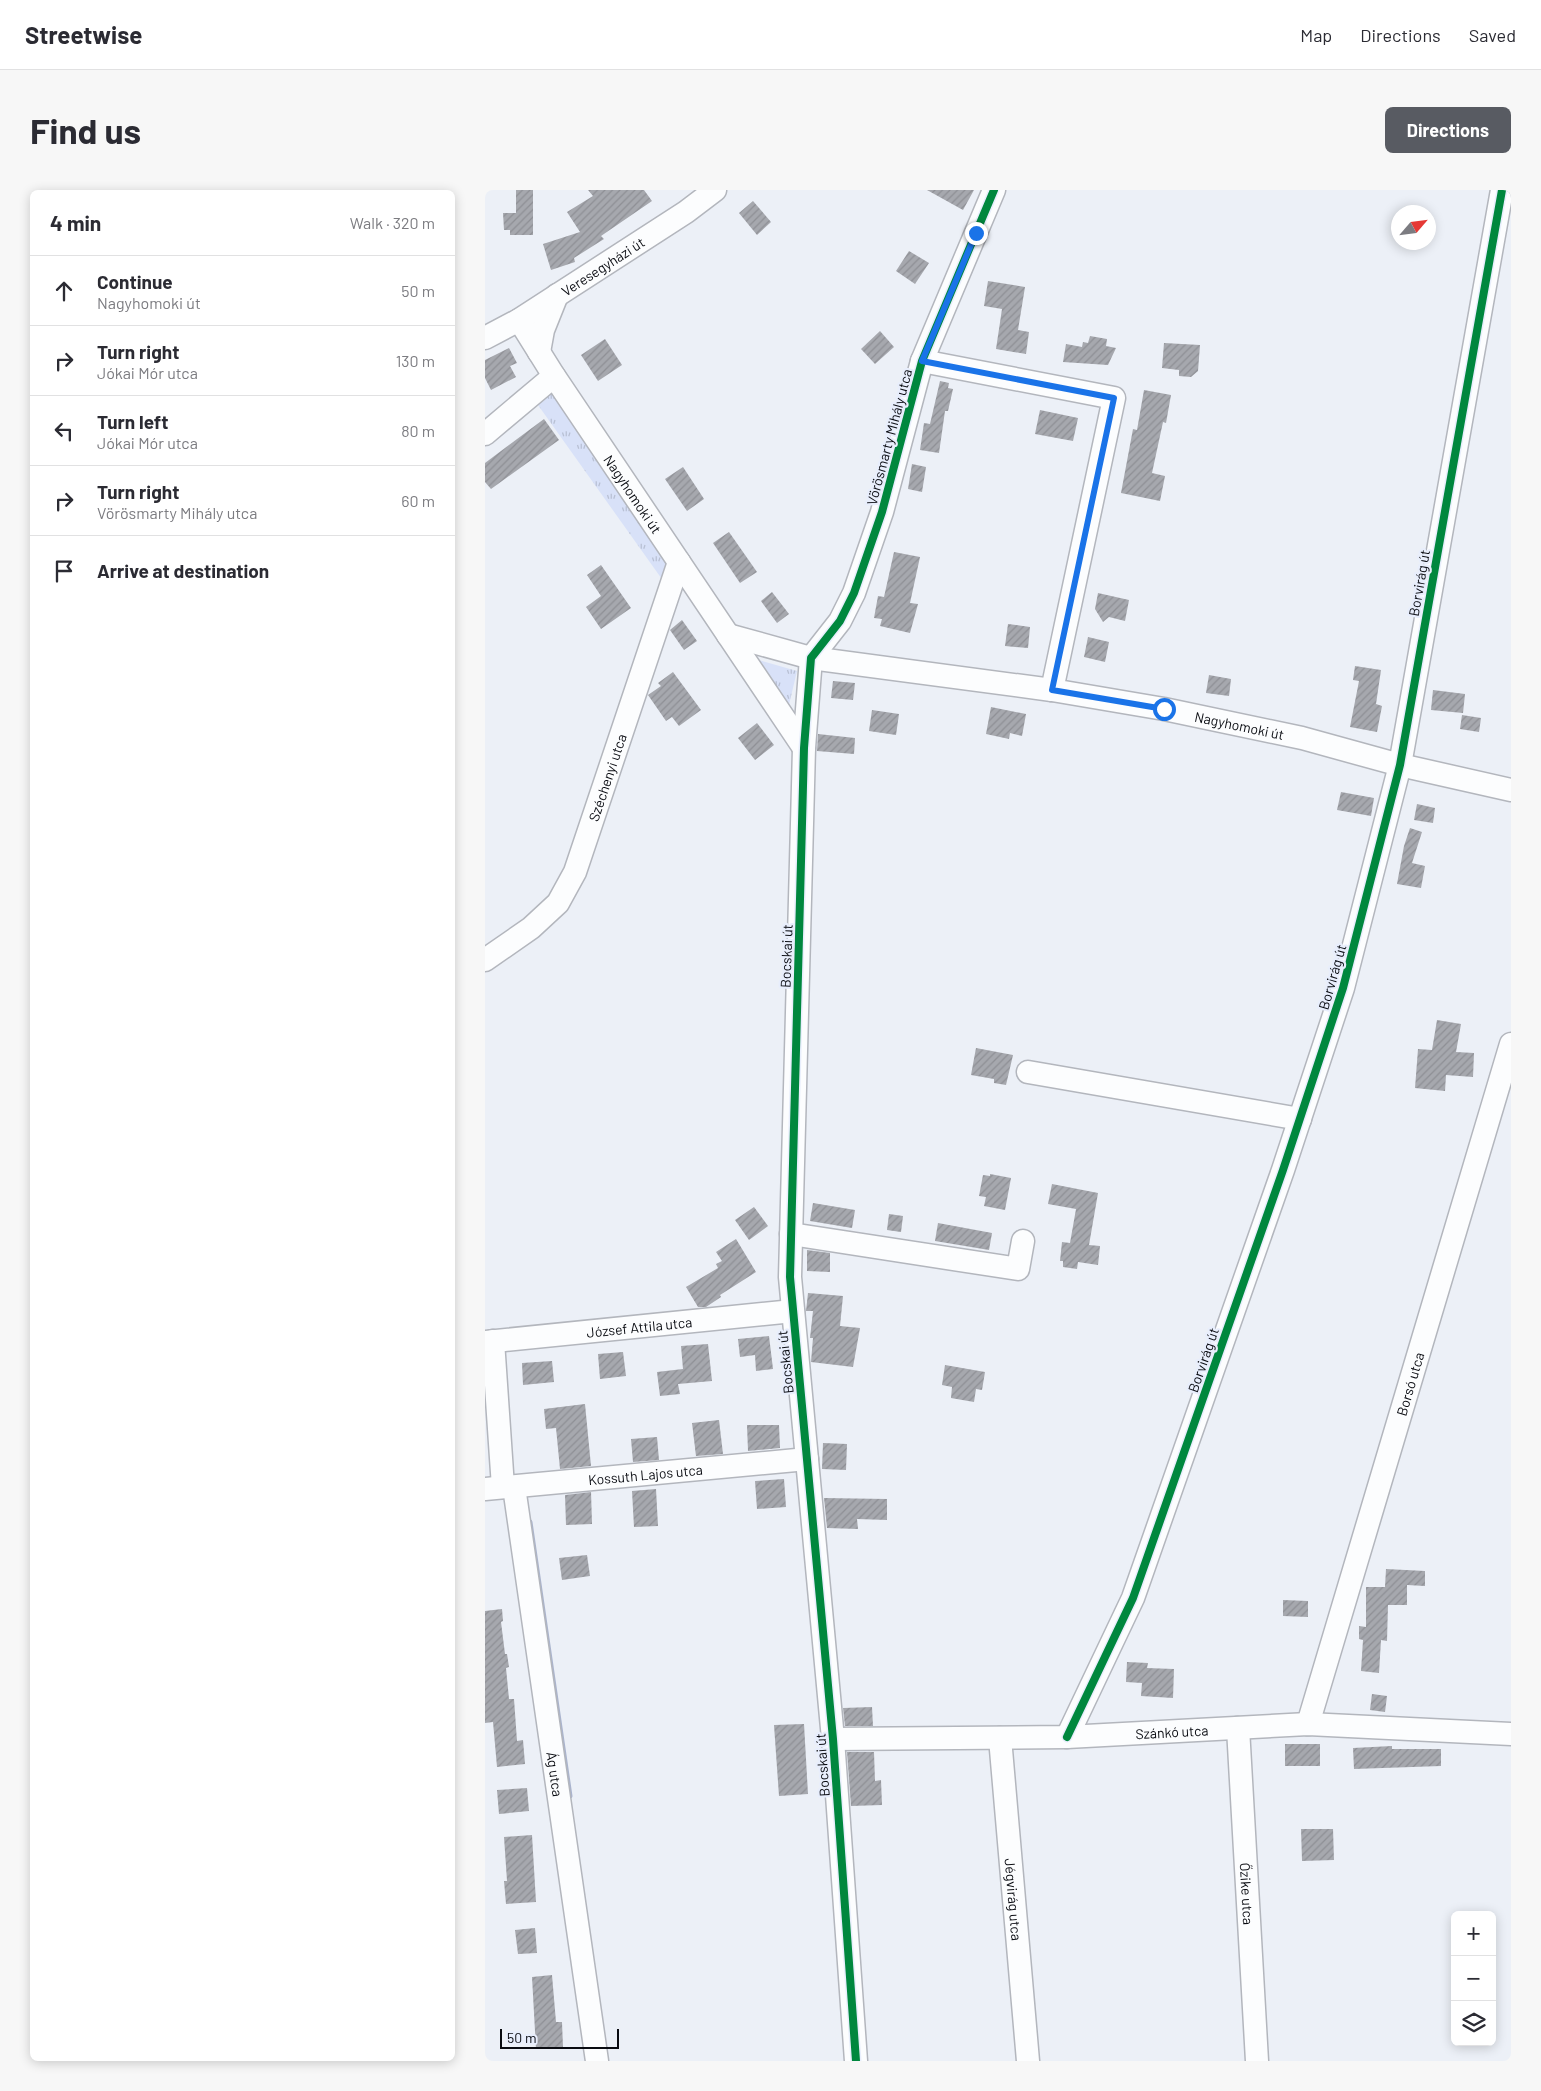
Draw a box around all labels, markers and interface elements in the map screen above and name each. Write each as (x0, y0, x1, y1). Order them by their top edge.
text: Streetwise (25, 20, 142, 49)
text: Map (1300, 24, 1332, 46)
text: Directions (1360, 24, 1441, 46)
text: Saved (1469, 24, 1516, 46)
button: Directions (1385, 107, 1511, 153)
text: Find us (30, 109, 141, 151)
north arrow (1391, 205, 1436, 250)
text: 4 min (50, 210, 101, 235)
text: Walk · 320 m (350, 213, 435, 232)
route end (965, 222, 988, 245)
street label: Veresegyházi út (558, 233, 647, 299)
text: Continue (97, 270, 173, 293)
icon: ahead (50, 277, 78, 305)
text: 50 m (401, 281, 435, 300)
text: Nagyhomoki út (97, 293, 201, 312)
text: Turn right (97, 340, 179, 363)
icon: right (50, 347, 78, 375)
text: 130 m (396, 351, 435, 370)
text: Jókai Mór utca (97, 363, 198, 382)
street label: Vörösmarty Mihály utca (863, 367, 915, 507)
text: Turn left (97, 410, 168, 433)
icon: left (50, 417, 78, 445)
text: 80 m (401, 421, 435, 440)
text: Jókai Mór utca (97, 433, 198, 452)
street label: Nagyhomoki út (601, 451, 666, 536)
text: Turn right (97, 480, 179, 503)
icon: right (50, 487, 78, 515)
text: 60 m (401, 491, 435, 510)
text: Vörösmarty Mihály utca (97, 503, 257, 522)
street label: Borvirág út (1405, 548, 1433, 618)
icon: arrive (50, 557, 78, 585)
text: Arrive at destination (97, 559, 269, 582)
route start (1153, 698, 1176, 721)
street label: Nagyhomoki út (1193, 707, 1286, 743)
street label: Széchenyi utca (584, 731, 629, 823)
street label: Bocskai út (776, 924, 796, 988)
street label: Borvirág út (1315, 942, 1349, 1012)
street label: József Attila utca (586, 1313, 693, 1340)
street label: Borvirág út (1184, 1325, 1222, 1395)
street label: Bocskai út (773, 1330, 797, 1394)
street label: Borsó utca (1392, 1350, 1427, 1418)
street label: Kossuth Lajos utca (587, 1460, 703, 1488)
street label: Szánkó utca (1135, 1721, 1209, 1742)
street label: Bocskai út (811, 1733, 833, 1797)
street label: Ág utca (544, 1750, 567, 1798)
street label: Jégvirág utca (1002, 1857, 1026, 1941)
street label: Őzike utca (1237, 1862, 1258, 1925)
map controls (1451, 1911, 1496, 2046)
button: + (1451, 1911, 1496, 1956)
button: − (1451, 1956, 1496, 2001)
button: layers (1451, 2001, 1496, 2046)
scale bar (500, 2026, 619, 2049)
text: 50 m (507, 2029, 536, 2046)

